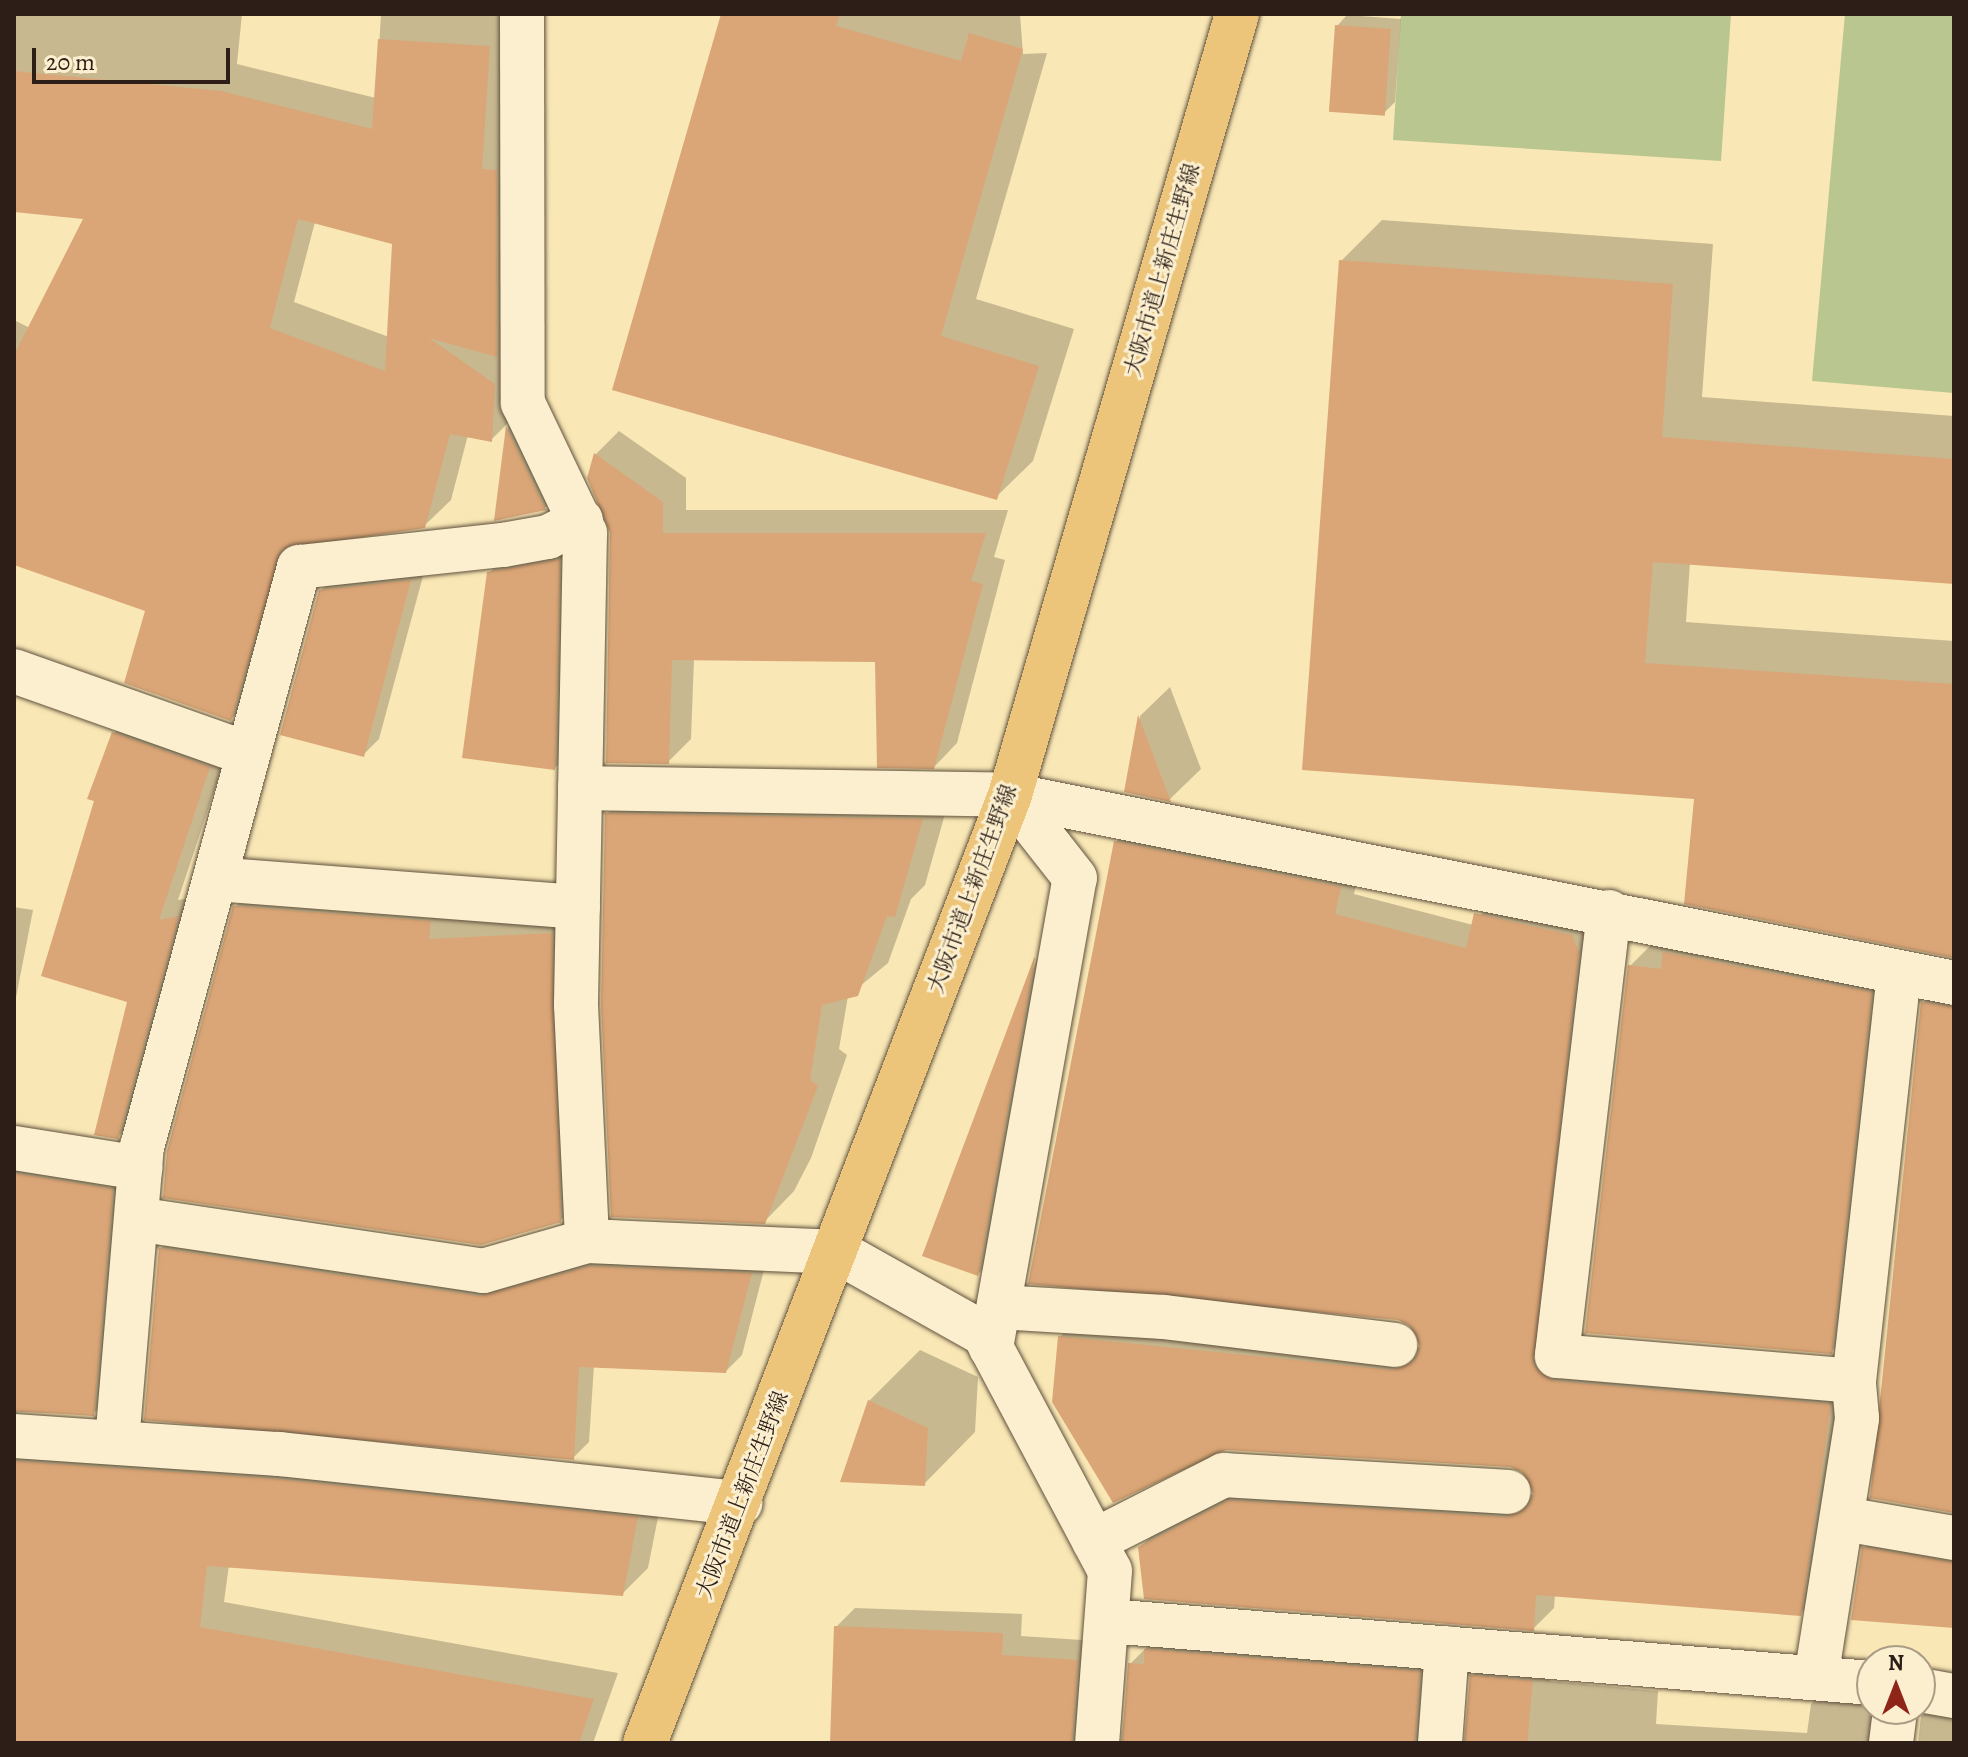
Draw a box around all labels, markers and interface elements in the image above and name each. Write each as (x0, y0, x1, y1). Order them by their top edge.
scale bar (36, 32, 234, 82)
text: 20 m (46, 46, 95, 78)
street label: 大阪市道上新庄生野線 (1120, 161, 1206, 379)
street label: 大阪市道上新庄生野線 (923, 781, 1023, 997)
street label: 大阪市道上新庄生野線 (691, 1388, 795, 1602)
north arrow (1856, 1645, 1936, 1725)
text: N (1888, 1648, 1904, 1678)

